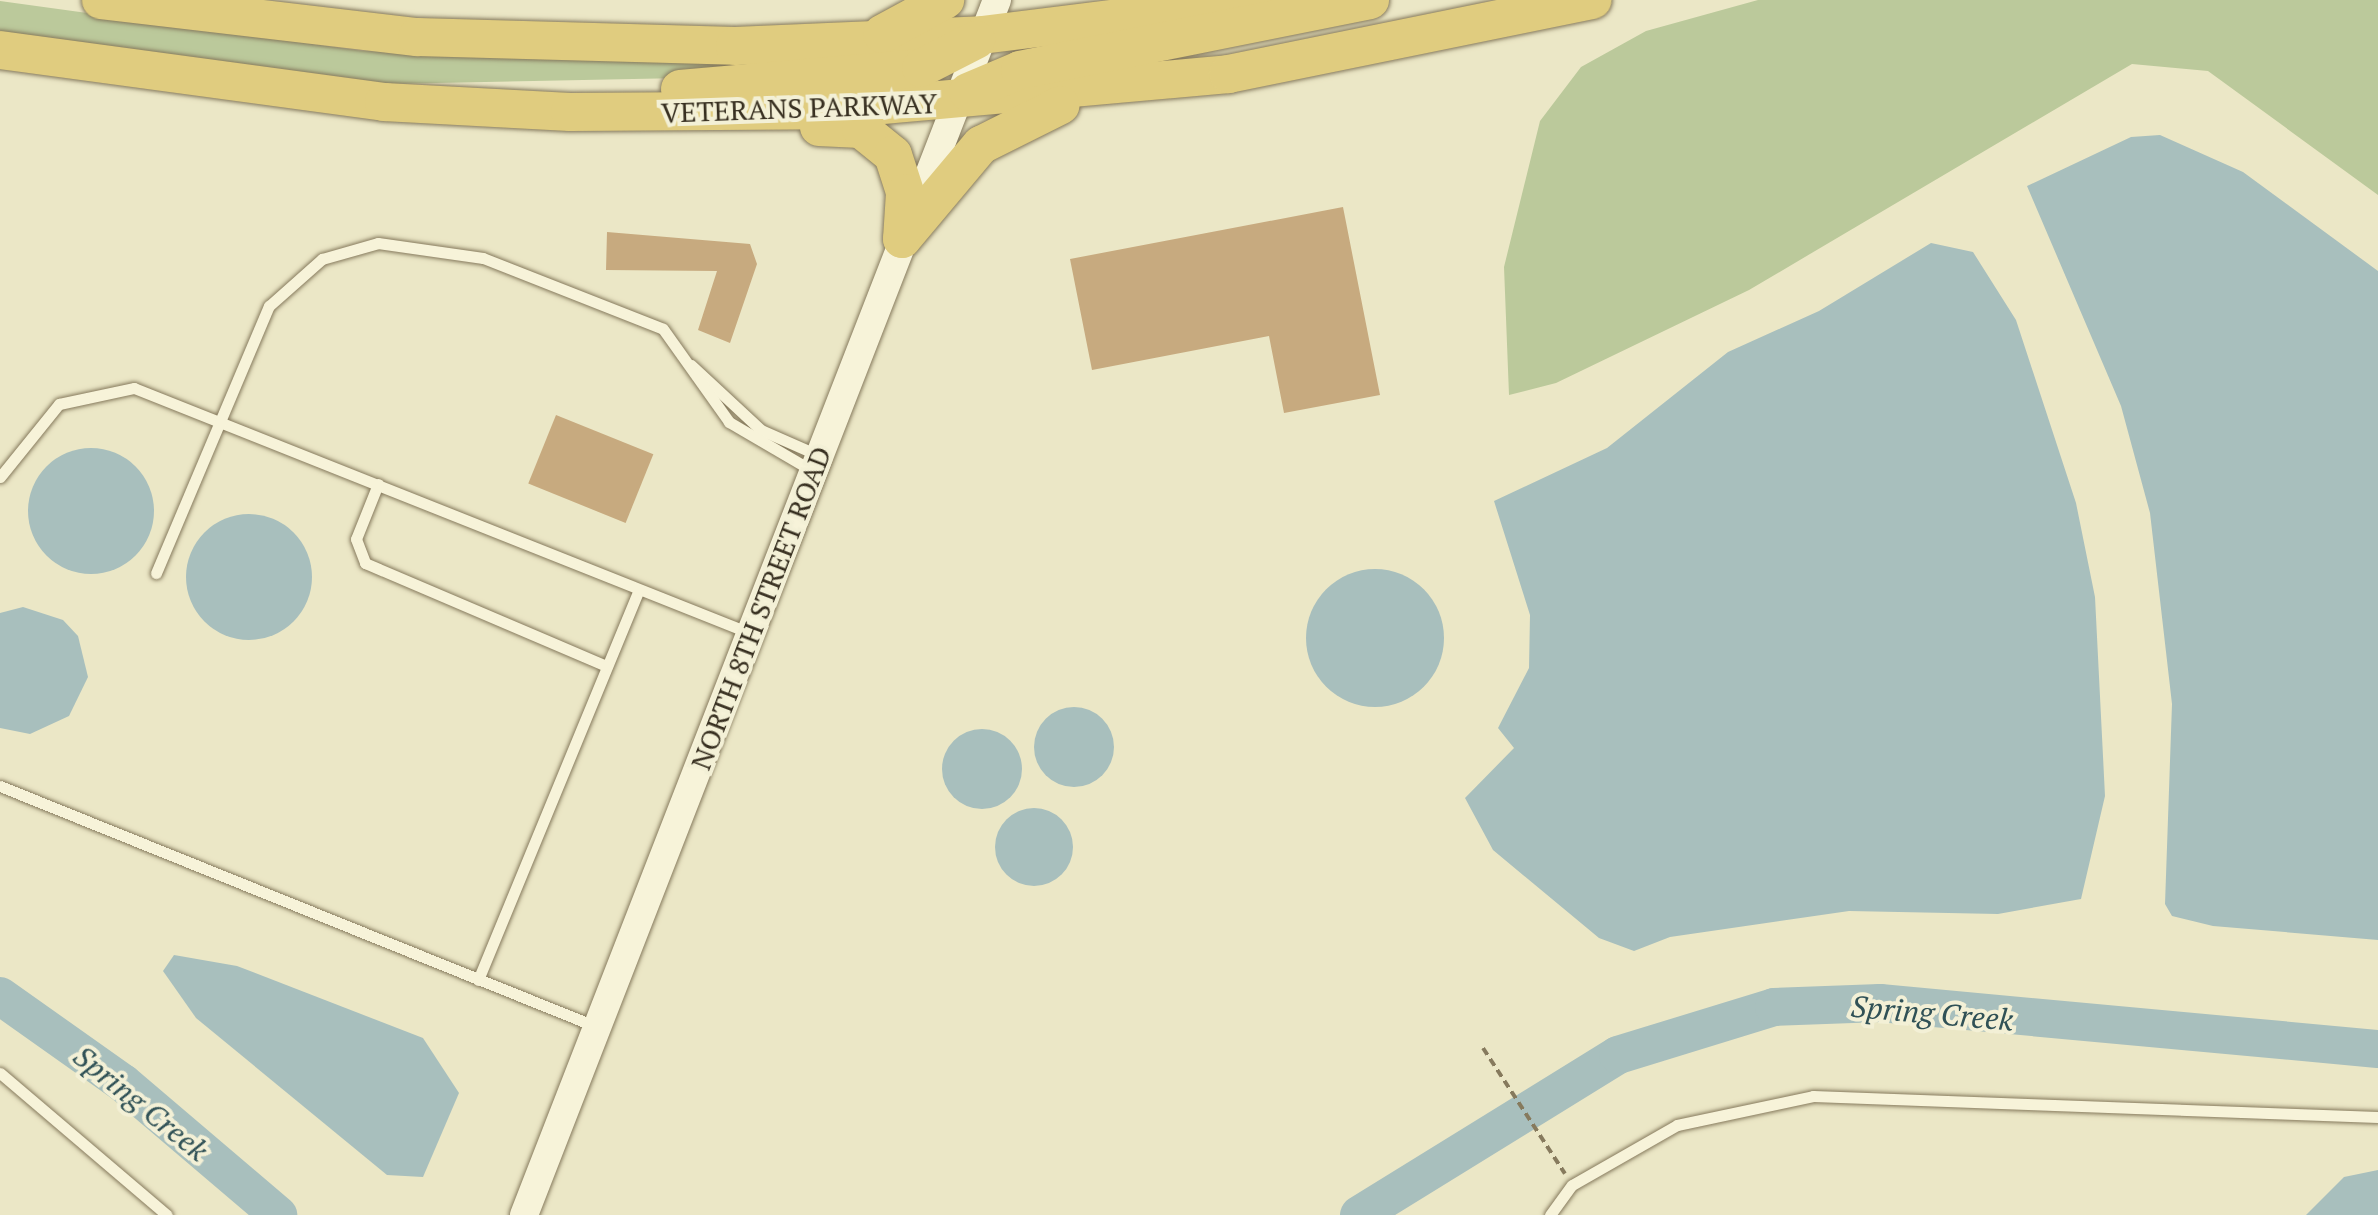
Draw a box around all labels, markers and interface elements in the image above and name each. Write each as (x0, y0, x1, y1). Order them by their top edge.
street label: VETERANS PARKWAY (660, 86, 938, 130)
street label: NORTH 8TH STREET ROAD (684, 442, 838, 774)
water label: Spring Creek (1849, 988, 2015, 1038)
water label: Spring Creek (66, 1038, 216, 1168)

